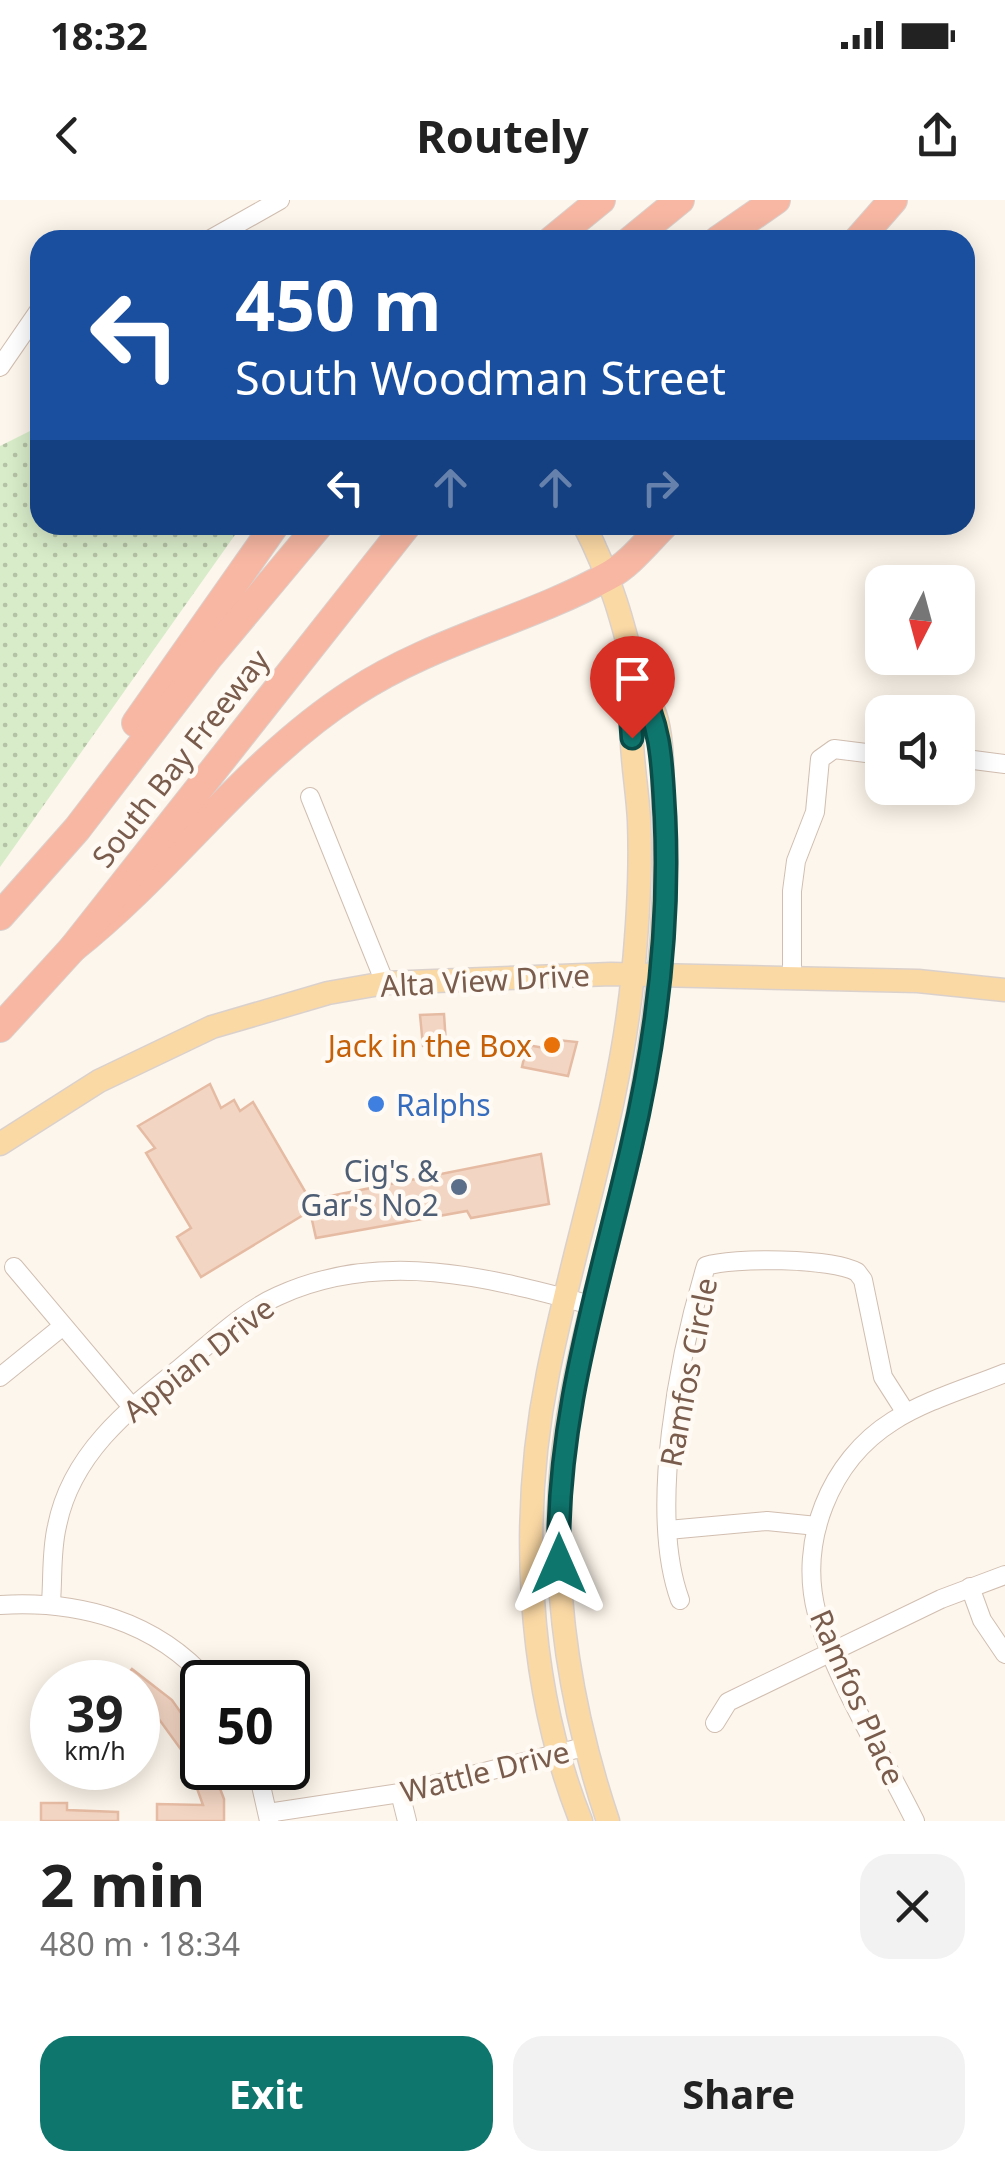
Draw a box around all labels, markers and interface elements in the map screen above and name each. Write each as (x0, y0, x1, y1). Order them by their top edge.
text: 18:32 (50, 9, 148, 61)
text: Routely (416, 105, 589, 166)
icon: back (40, 108, 95, 163)
icon: share (910, 108, 965, 163)
text: 450 m (235, 256, 442, 352)
icon: left (70, 270, 200, 400)
text: South Woodman Street (235, 347, 726, 408)
icon: left (318, 460, 373, 515)
icon: ahead (423, 460, 478, 515)
icon: ahead (528, 460, 583, 515)
icon: right (633, 460, 688, 515)
north arrow (865, 565, 975, 675)
map controls (865, 565, 975, 805)
pin (590, 636, 675, 739)
street label: South Bay Freeway (82, 640, 278, 875)
icon: arrive (605, 651, 660, 706)
button: sound (865, 695, 975, 805)
street label: Alta View Drive (379, 954, 591, 1006)
place label: Jack in the Box (325, 1025, 532, 1066)
marker: Jack in the Box (541, 1034, 563, 1056)
place label: Ralphs (396, 1084, 491, 1125)
marker: Ralphs (365, 1093, 387, 1115)
place label: Cig's & Gar's No2 (301, 1150, 439, 1225)
marker: Cig's & Gar's No2 (448, 1176, 470, 1198)
street label: Ramfos Circle (650, 1274, 726, 1470)
street label: Appian Drive (114, 1287, 282, 1431)
position arrow (507, 1512, 611, 1616)
street label: Ramfos Place (801, 1603, 915, 1791)
speed limit sign: 50 (180, 1660, 310, 1790)
text: 39 (66, 1679, 124, 1747)
street label: Wattle Drive (396, 1730, 574, 1812)
text: km/h (64, 1733, 126, 1767)
text: 2 min (40, 1843, 205, 1925)
button: close (860, 1854, 965, 1959)
text: 480 m · 18:34 (40, 1922, 240, 1965)
button: Exit (40, 2036, 493, 2151)
button: Share (513, 2036, 965, 2151)

